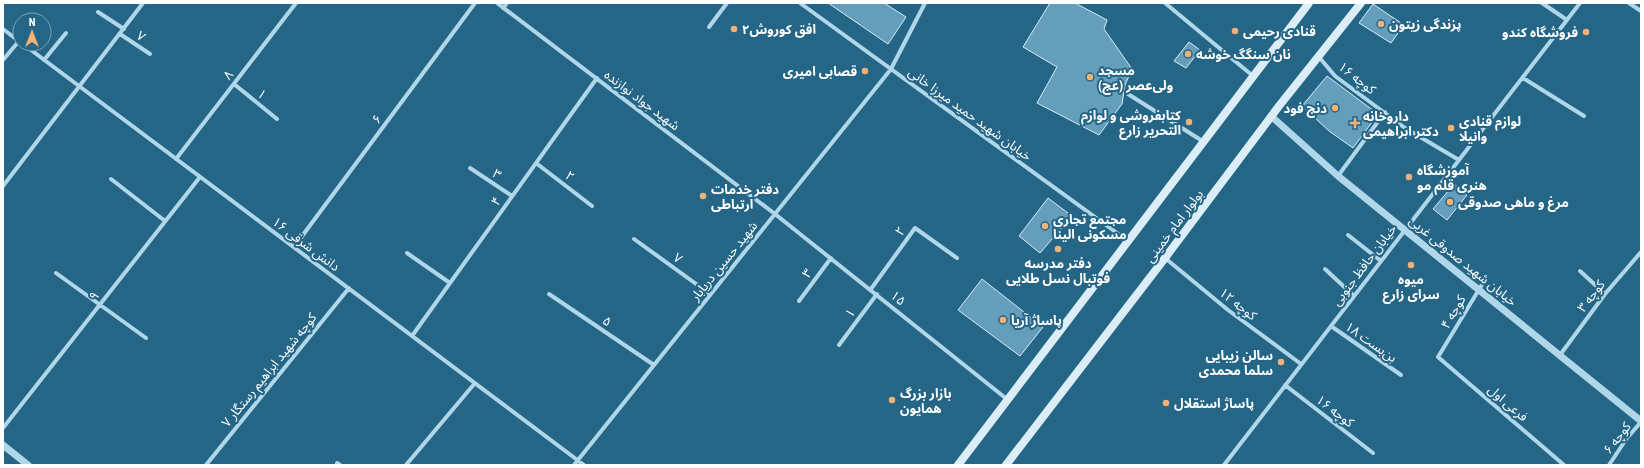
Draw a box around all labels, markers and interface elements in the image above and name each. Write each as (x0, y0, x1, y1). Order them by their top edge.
north arrow (12, 12, 52, 52)
text: N (29, 16, 36, 29)
place label: پزندگی زیتون (1389, 17, 1461, 32)
marker: پزندگی زیتون (1376, 19, 1386, 29)
place label: افق کوروش۲ (742, 22, 816, 38)
marker: افق کوروش۲ (729, 24, 739, 34)
place label: قنادی رحیمی (1243, 24, 1316, 39)
place label: فروشگاه کندو (1502, 25, 1578, 40)
marker: قنادی رحیمی (1230, 26, 1240, 36)
marker: فروشگاه کندو (1581, 27, 1591, 37)
street label: ۷ (134, 28, 149, 45)
place label: نان سنگگ خوشه (1196, 47, 1291, 62)
marker: نان سنگگ خوشه (1183, 49, 1193, 59)
street label: کوچه ۱۶ (1334, 59, 1379, 99)
place label: مسجد ولی‌عصر (عج) (1098, 63, 1173, 95)
place label: قصابی امیری (783, 64, 857, 79)
street label: خیابان شهید حمید میرزا خانی (905, 64, 1035, 165)
marker: قصابی امیری (860, 66, 870, 76)
street label: ۸ (220, 67, 237, 83)
street label: شهید جواد نوازنده (601, 67, 683, 134)
marker: مسجد ولی‌عصر (عج) (1085, 72, 1095, 82)
street label: ۱ (254, 86, 270, 102)
place label: دنج فود (1283, 101, 1327, 118)
marker: دنج فود (1330, 103, 1340, 113)
place label: کتابفروشی و لوازم التحریر زارع (1081, 108, 1181, 140)
place label: داروخانه دکتر ابراهیمی (1363, 109, 1439, 139)
street label: ۶ (369, 112, 385, 126)
place label: لوازم قنادی وانیلا (1459, 114, 1521, 144)
marker: کتابفروشی و لوازم التحریر زارع (1184, 117, 1194, 127)
marker: داروخانه دکتر ابراهیمی (1350, 118, 1360, 128)
marker: لوازم قنادی وانیلا (1446, 123, 1456, 133)
place label: آموزشگاه هنری قلم مو (1417, 163, 1487, 196)
street label: ۳ (490, 166, 504, 182)
street label: ۲ (563, 168, 577, 184)
marker: آموزشگاه هنری قلم مو (1404, 172, 1414, 182)
place label: دفتر خدمات ارتباطی (711, 182, 779, 212)
street label: بولوار امام خمینی (1142, 187, 1208, 266)
marker: دفتر خدمات ارتباطی (698, 191, 708, 201)
street label: ۴ (488, 194, 504, 208)
place label: مرغ و ماهی صدوقی (1458, 195, 1569, 212)
marker: مرغ و ماهی صدوقی (1445, 197, 1455, 207)
place label: مجتمع تجاری مسکونی الینا (1053, 212, 1127, 242)
street label: خیابان شهید صدوقی غربی (1406, 213, 1520, 310)
street label: دانش شرقی ۱۶ (269, 214, 343, 275)
street label: شهید حسین دریابار (687, 218, 761, 305)
marker: مجتمع تجاری مسکونی الینا (1040, 221, 1050, 231)
street label: خیابان حافظ جنوبی (1329, 221, 1400, 309)
street label: ۲ (892, 224, 908, 238)
marker: دفتر مدرسه فوتبال نسل طلایی (1053, 244, 1063, 254)
street label: ۷ (671, 250, 686, 267)
place label: دفتر مدرسه فوتبال نسل طلایی (1006, 256, 1110, 286)
marker: میوه سرای زارع (1406, 260, 1416, 270)
street label: ۳ (799, 266, 815, 280)
place label: میوه سرای زارع (1382, 272, 1440, 304)
street label: کوچه ۳ (1574, 277, 1610, 316)
street label: کوچه ۱۲ (1215, 285, 1260, 325)
street label: ۱۵ (888, 287, 908, 309)
street label: ۹ (86, 288, 102, 304)
street label: کوچه ۴ (1438, 292, 1471, 332)
street label: ۱ (842, 306, 858, 320)
street label: کوچه شهید ابراهیم رستگار ۷ (218, 310, 322, 432)
street label: ۵ (600, 313, 614, 329)
place label: پاساژ آریا (1011, 313, 1062, 328)
marker: پاساژ آریا (998, 315, 1008, 325)
street label: بن‌بست ۱۸ (1342, 319, 1400, 366)
place label: سالن زیبایی سلما محمدی (1199, 348, 1273, 378)
marker: سالن زیبایی سلما محمدی (1276, 357, 1286, 367)
street label: فرعی اول (1484, 382, 1531, 425)
place label: بازار بزرگ همایون (900, 386, 952, 416)
street label: کوچه ۱۶ (1312, 392, 1357, 432)
marker: بازار بزرگ همایون (887, 395, 897, 405)
place label: پاساژ استقلال (1174, 396, 1254, 411)
marker: پاساژ استقلال (1161, 398, 1171, 408)
street label: کوچه ۶ (1600, 419, 1636, 458)

